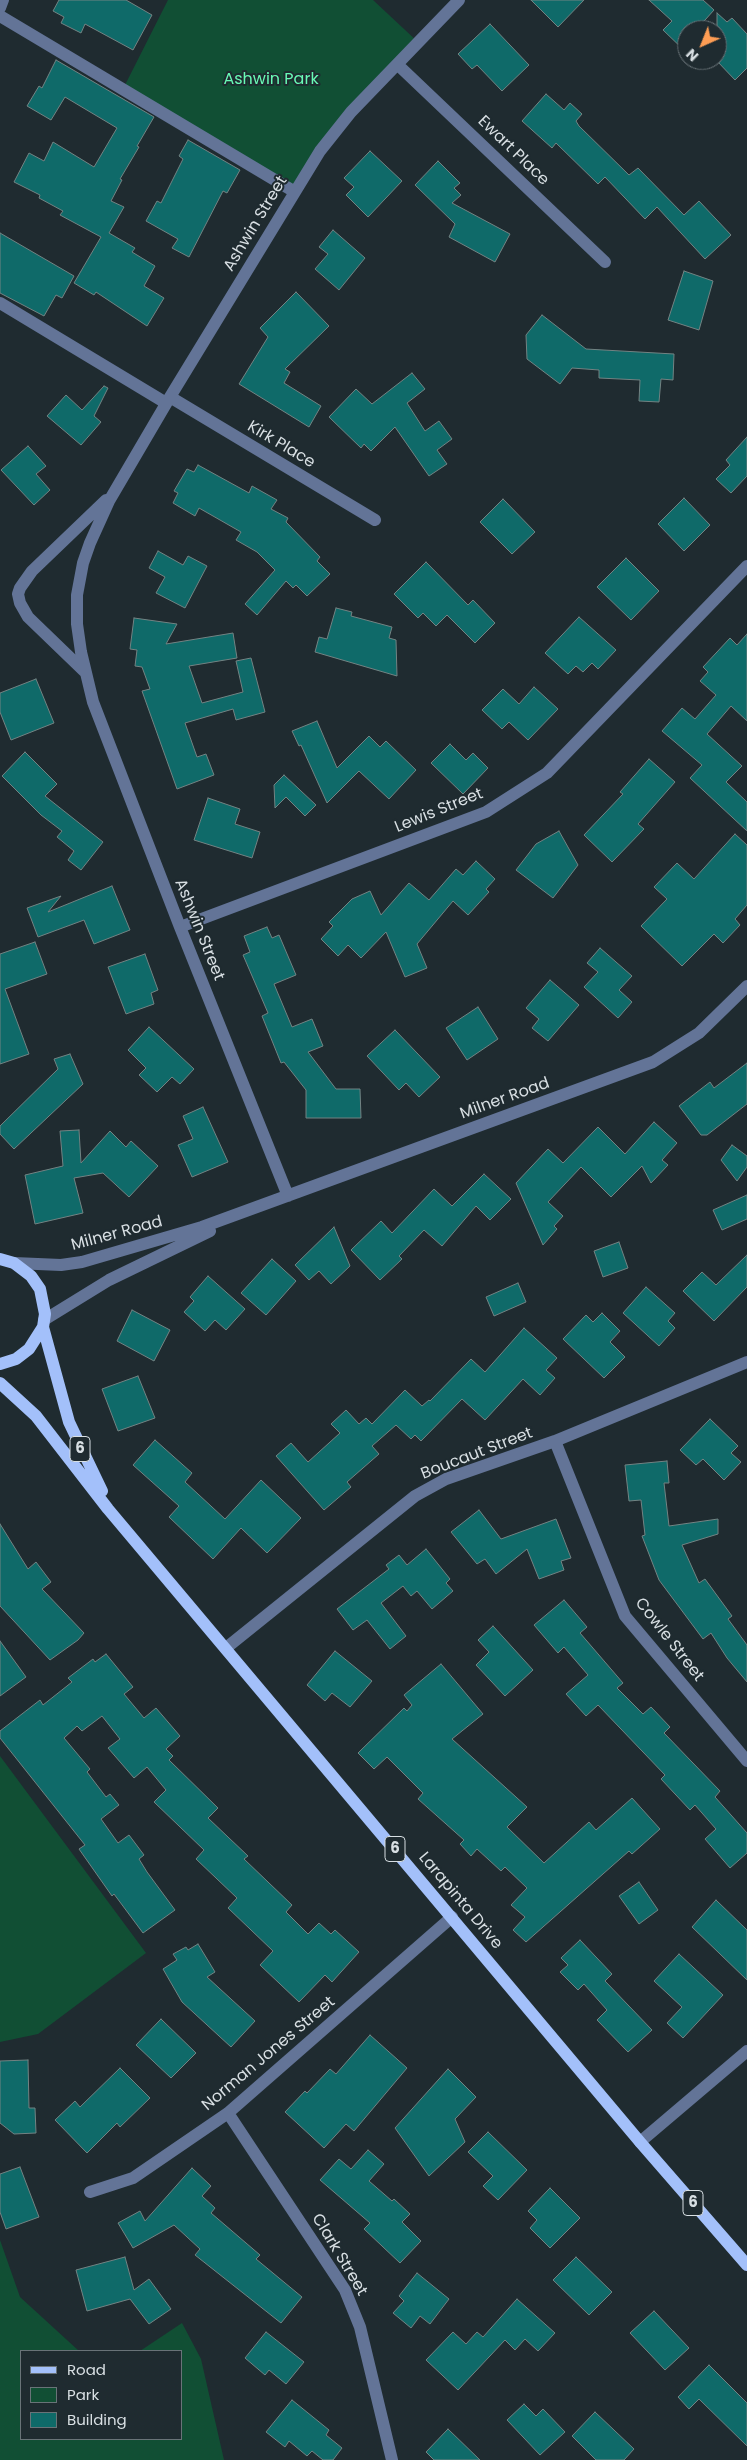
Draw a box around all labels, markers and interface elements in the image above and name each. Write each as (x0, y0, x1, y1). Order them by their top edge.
north arrow (677, 20, 727, 70)
text: N (682, 44, 703, 66)
park label: Ashwin Park (223, 70, 319, 90)
street label: Ewart Place (473, 112, 553, 190)
street label: Ashwin Street (220, 173, 292, 275)
street label: Kirk Place (244, 417, 318, 473)
street label: Lewis Street (392, 785, 486, 837)
street label: Ashwin Street (170, 876, 228, 984)
street label: Milner Road (458, 1074, 552, 1124)
street label: Milner Road (69, 1213, 165, 1255)
street label: Boucaut Street (418, 1424, 536, 1484)
road number: 6 (70, 1436, 90, 1462)
street label: Cowle Street (630, 1594, 708, 1686)
road number: 6 (385, 1836, 405, 1862)
street label: Larapinta Drive (414, 1849, 506, 1953)
street label: Norman Jones Street (199, 1993, 339, 2115)
road number: 6 (683, 2190, 703, 2216)
street label: Clark Street (307, 2210, 371, 2300)
legend (20, 2350, 182, 2440)
text: Road (67, 2359, 106, 2380)
text: Park (67, 2384, 99, 2405)
text: Building (67, 2409, 127, 2430)

